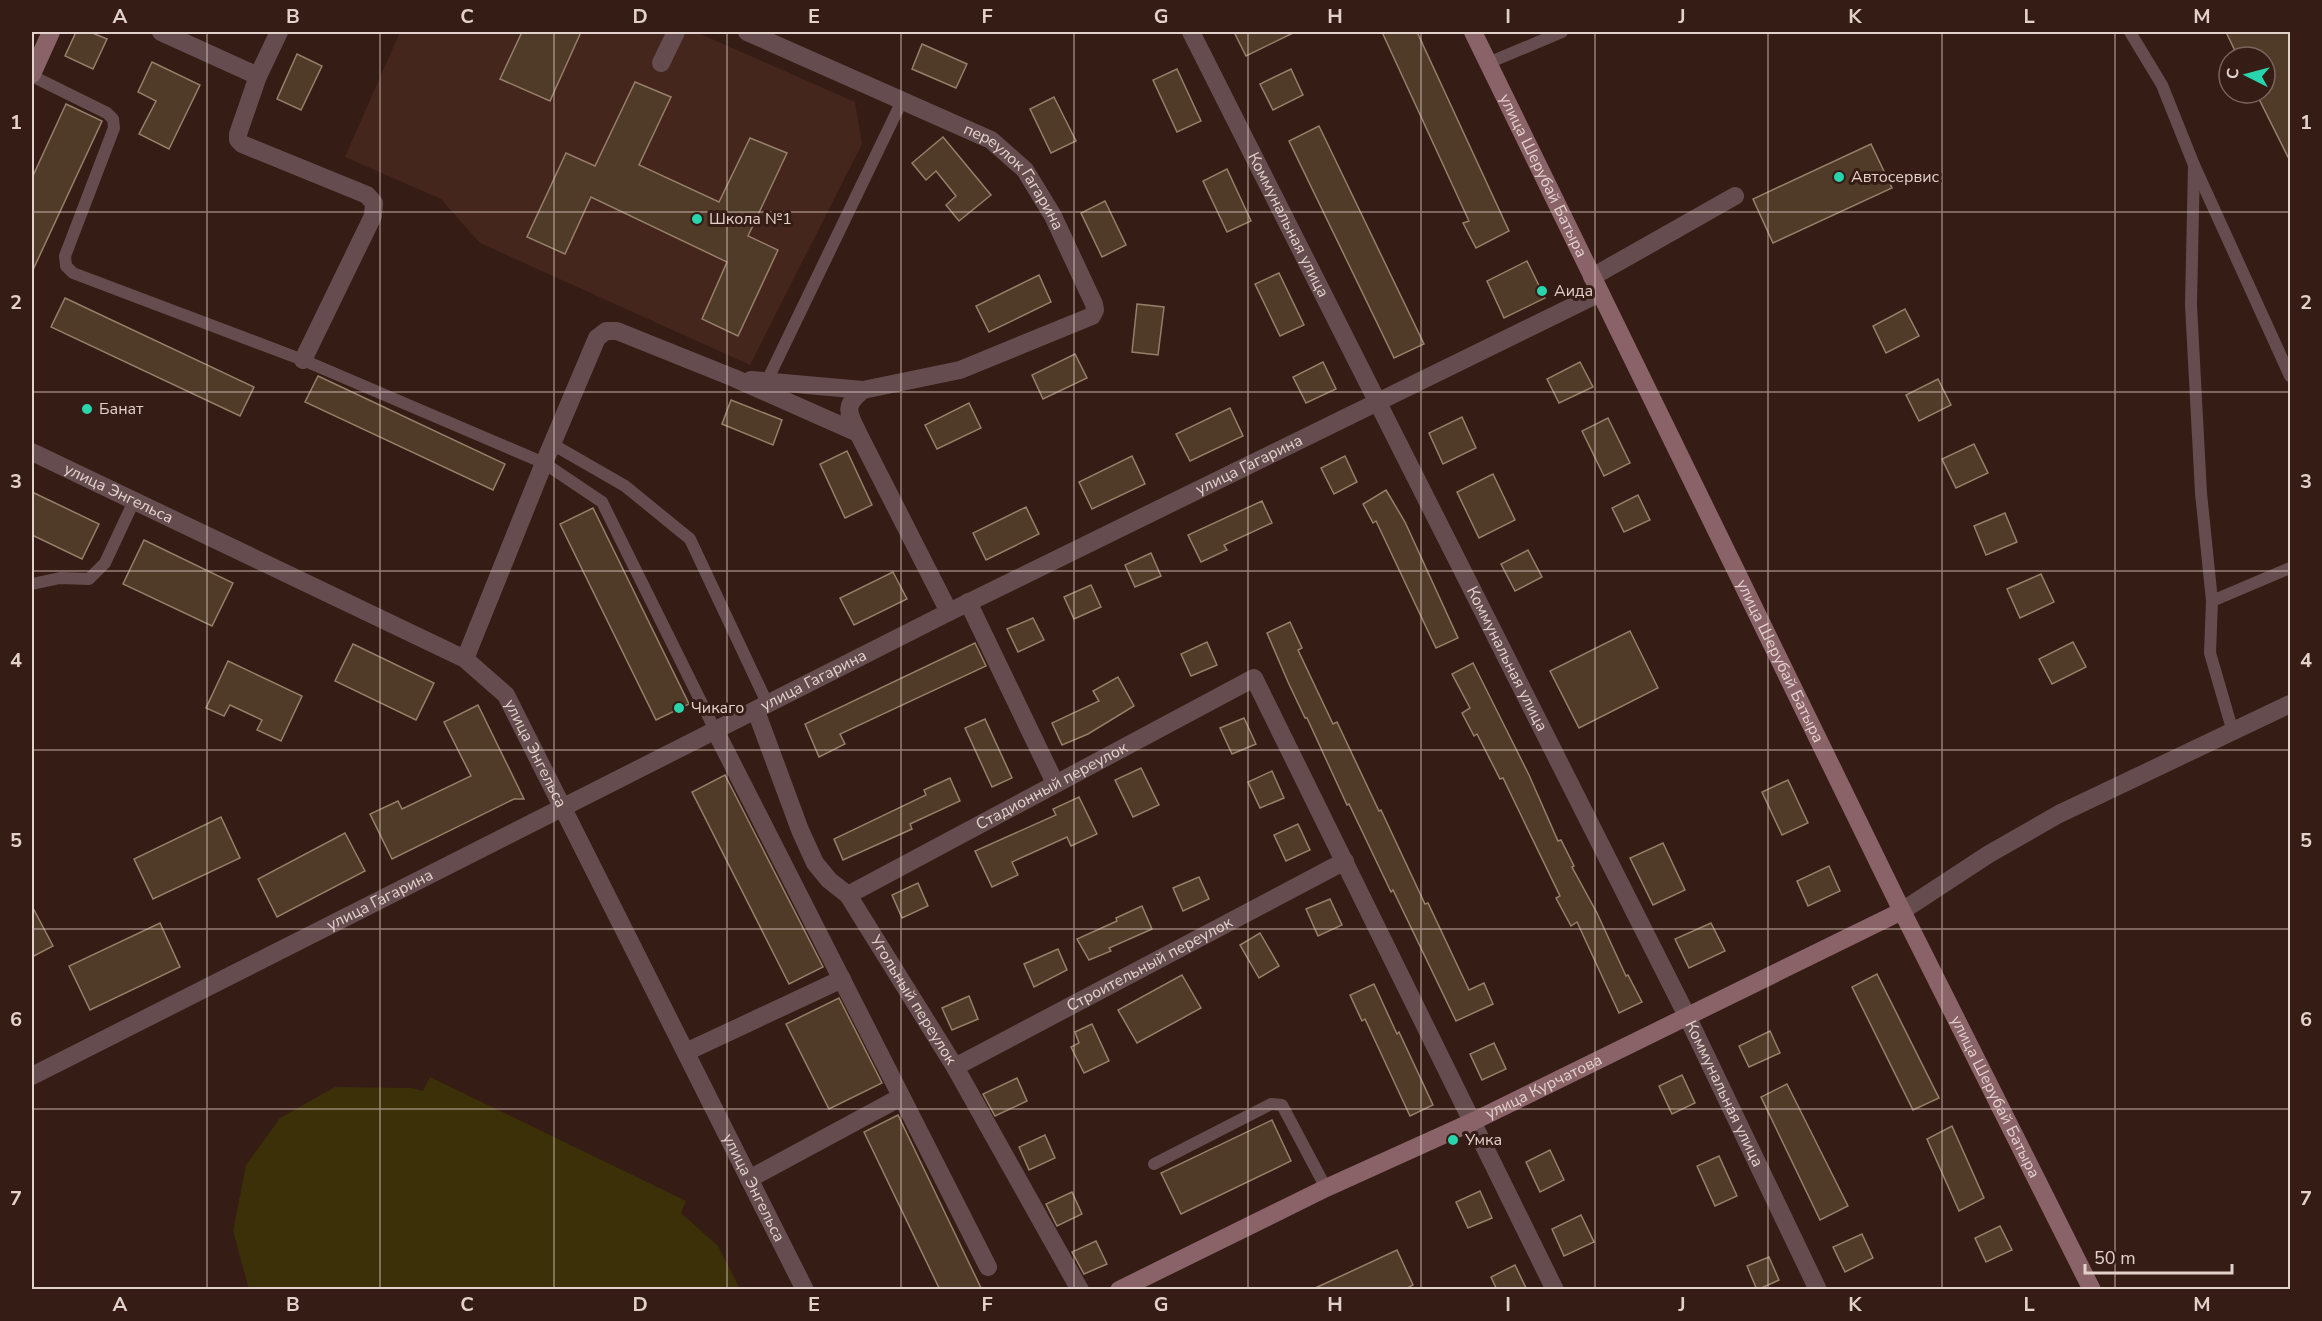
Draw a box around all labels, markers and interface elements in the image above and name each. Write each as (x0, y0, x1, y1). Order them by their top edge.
text: A (113, 3, 128, 30)
text: B (286, 3, 300, 30)
text: C (460, 3, 474, 30)
text: D (632, 3, 648, 30)
text: E (808, 3, 820, 30)
text: F (981, 3, 993, 30)
text: G (1154, 3, 1168, 30)
text: H (1327, 3, 1343, 30)
text: I (1505, 3, 1511, 30)
text: J (1677, 3, 1686, 30)
text: K (1848, 3, 1862, 30)
text: L (2023, 3, 2035, 30)
text: M (2193, 3, 2211, 30)
north arrow (2217, 45, 2277, 105)
text: С (2222, 67, 2245, 80)
street label: улица Шерубай Батыра (1494, 90, 1592, 261)
text: 1 (10, 109, 22, 136)
text: 1 (2300, 109, 2312, 136)
street label: переулок Гагарина (960, 118, 1069, 234)
street label: Коммунальная улица (1242, 149, 1334, 301)
place label: Автосервис (1851, 166, 1940, 188)
marker: Автосервис (1832, 170, 1846, 184)
place label: Школа №1 (709, 208, 792, 230)
marker: Школа №1 (690, 212, 704, 226)
place label: Аида (1554, 280, 1593, 302)
marker: Аида (1535, 284, 1549, 298)
text: 2 (10, 289, 22, 316)
text: 2 (2300, 289, 2312, 316)
place label: Банат (99, 398, 144, 420)
marker: Банат (80, 402, 94, 416)
street label: улица Гагарина (1192, 429, 1306, 500)
street label: улица Энгельса (60, 458, 177, 529)
text: 3 (10, 468, 22, 495)
text: 3 (2300, 468, 2312, 495)
street label: улица Шерубай Батыра (1731, 576, 1829, 747)
street label: Коммунальная улица (1461, 582, 1553, 735)
street label: улица Гагарина (757, 644, 871, 717)
text: 4 (10, 647, 22, 674)
text: 4 (2300, 647, 2312, 674)
street label: улица Энгельса (499, 696, 572, 811)
place label: Чикаго (691, 697, 744, 719)
marker: Чикаго (672, 701, 686, 715)
street label: Стадионный переулок (972, 736, 1132, 836)
text: 5 (10, 827, 22, 854)
text: 5 (2300, 827, 2312, 854)
street label: улица Гагарина (323, 864, 437, 936)
street label: Строительный переулок (1063, 911, 1237, 1017)
street label: Угольный переулок (864, 930, 962, 1069)
text: 6 (10, 1006, 22, 1033)
text: 6 (2300, 1006, 2312, 1033)
street label: улица Шерубай Батыра (1945, 1012, 2045, 1182)
street label: Коммунальная улица (1680, 1017, 1769, 1171)
street label: улица Курчатова (1482, 1049, 1606, 1125)
place label: Умка (1464, 1129, 1502, 1151)
street label: улица Энгельса (717, 1130, 790, 1246)
marker: Умка (1446, 1133, 1460, 1147)
text: 7 (10, 1185, 22, 1212)
text: 7 (2300, 1185, 2312, 1212)
scale bar (2085, 1237, 2232, 1275)
text: 50 m (2094, 1246, 2136, 1270)
text: A (113, 1291, 128, 1318)
text: B (286, 1291, 300, 1318)
text: C (460, 1291, 474, 1318)
text: D (632, 1291, 648, 1318)
text: E (808, 1291, 820, 1318)
text: F (981, 1291, 993, 1318)
text: G (1154, 1291, 1168, 1318)
text: H (1327, 1291, 1343, 1318)
text: I (1505, 1291, 1511, 1318)
text: J (1677, 1291, 1686, 1318)
text: K (1848, 1291, 1862, 1318)
text: L (2023, 1291, 2035, 1318)
text: M (2193, 1291, 2211, 1318)

